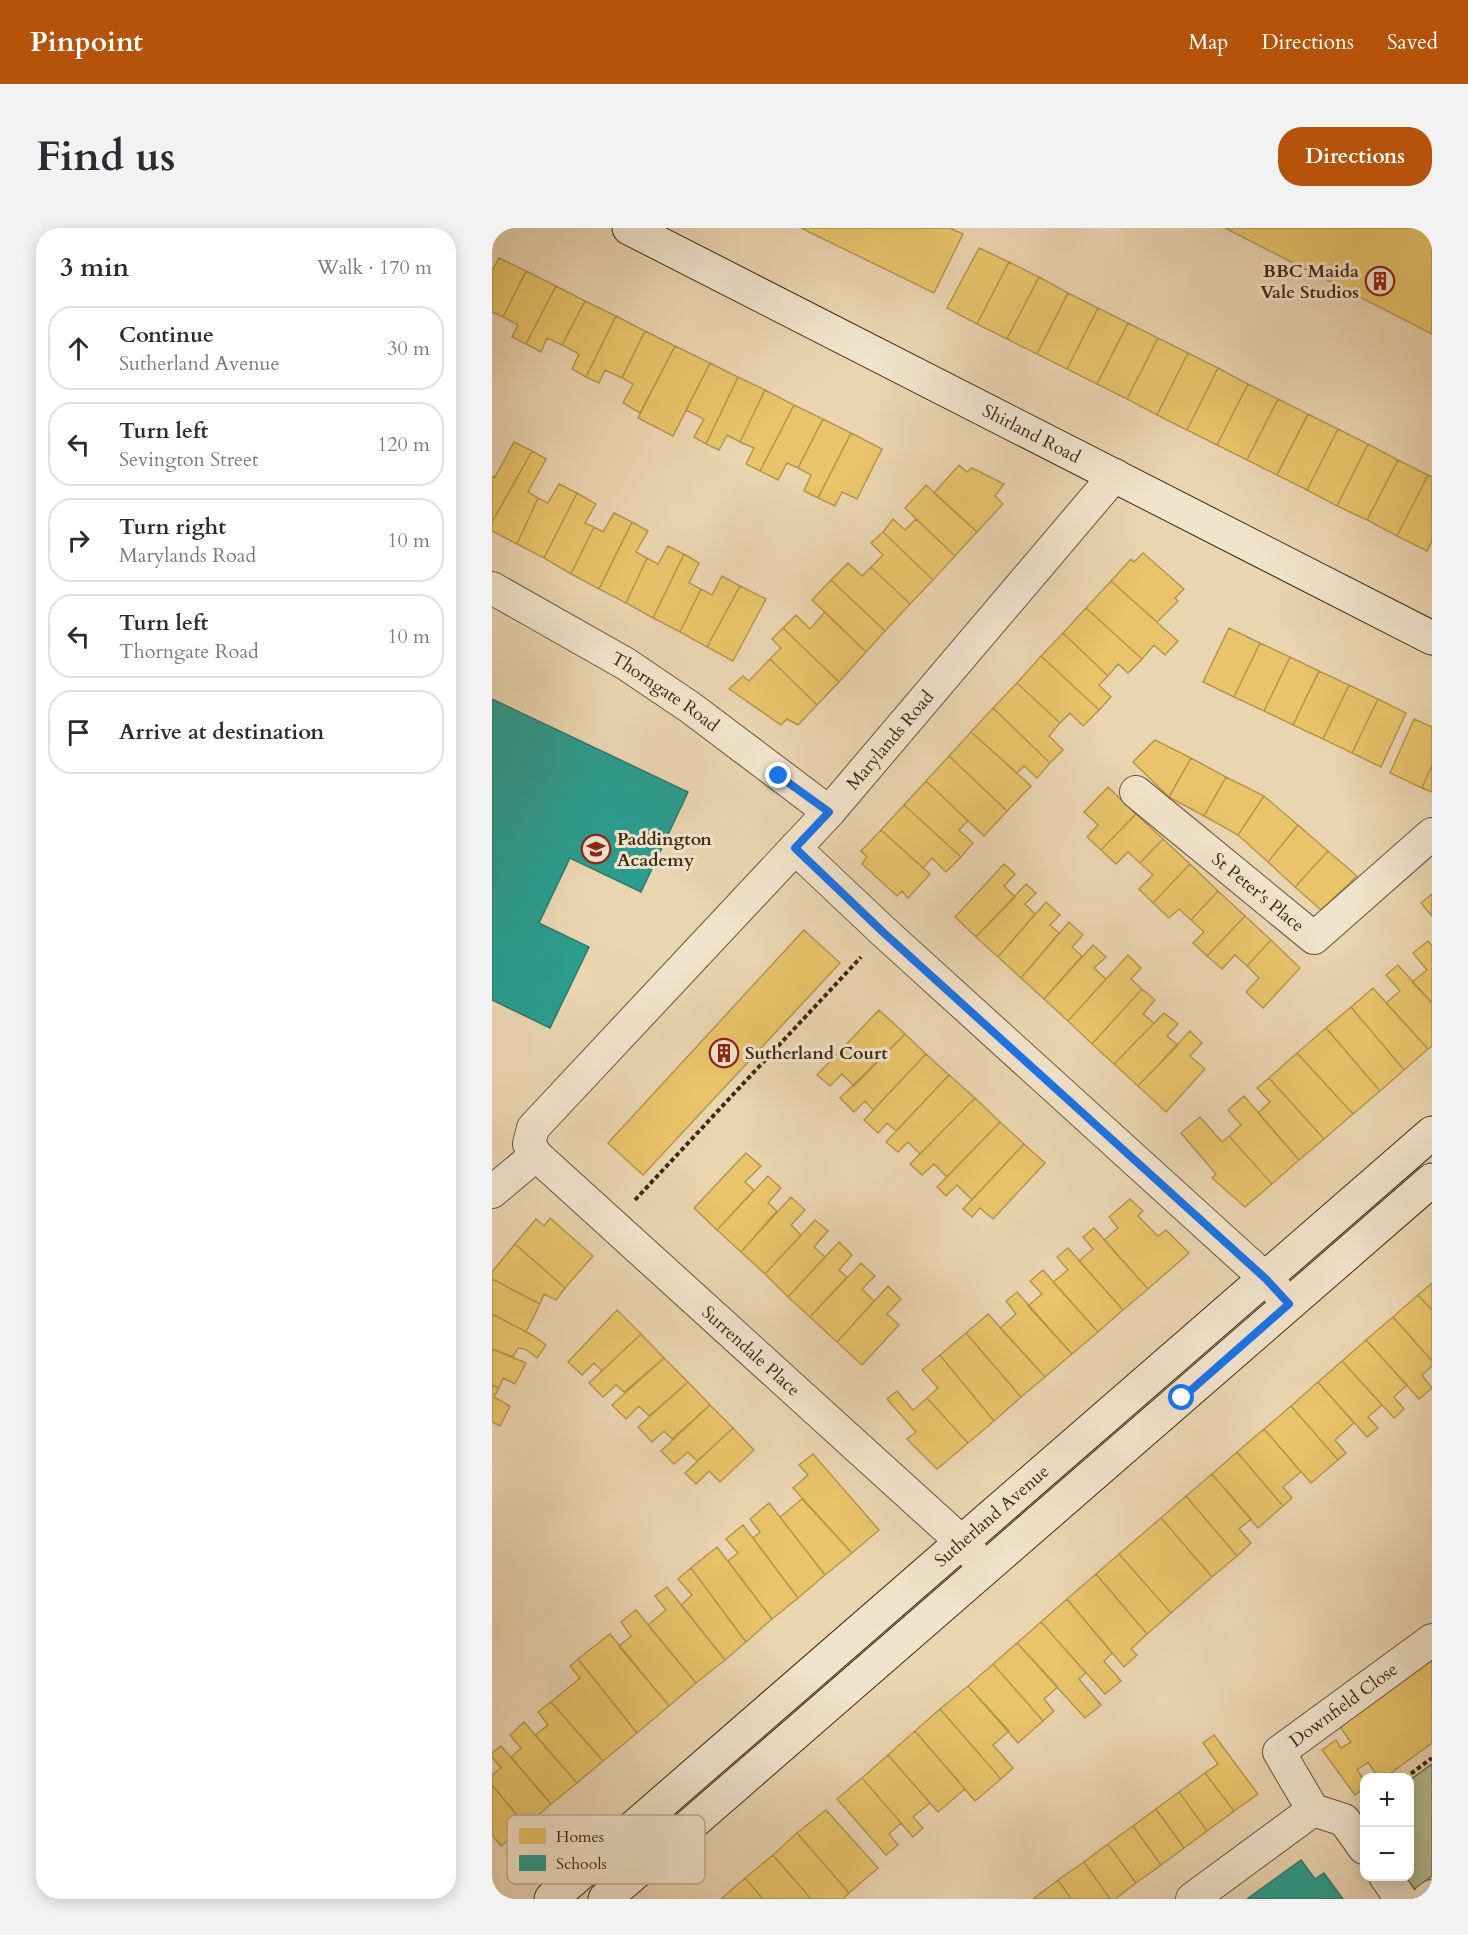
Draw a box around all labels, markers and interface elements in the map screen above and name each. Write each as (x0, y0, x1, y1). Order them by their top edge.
text: Pinpoint (30, 23, 143, 61)
text: Map (1188, 28, 1228, 57)
text: Directions (1261, 28, 1354, 57)
text: Saved (1387, 28, 1438, 57)
button: Directions (1278, 127, 1432, 186)
text: Find us (36, 128, 176, 185)
text: 3 min (60, 250, 129, 285)
text: Walk · 170 m (317, 254, 432, 281)
place label: BBC Maida Vale Studios (1260, 259, 1359, 305)
building icon: BBC Maida Vale Studios (1364, 265, 1396, 297)
text: Continue (119, 320, 214, 350)
icon: ahead (62, 332, 95, 365)
text: 30 m (387, 335, 430, 362)
text: Sutherland Avenue (119, 350, 280, 377)
street label: Shirland Road (978, 398, 1085, 470)
text: Turn left (119, 416, 208, 446)
icon: left (62, 428, 95, 461)
text: 120 m (377, 431, 430, 458)
text: Sevington Street (119, 446, 258, 473)
text: Turn right (119, 512, 226, 542)
icon: right (62, 524, 95, 557)
text: 10 m (387, 527, 430, 554)
text: Marylands Road (119, 542, 256, 569)
text: Turn left (119, 608, 208, 638)
icon: left (62, 620, 95, 653)
text: 10 m (387, 623, 430, 650)
text: Thorngate Road (119, 638, 259, 665)
street label: Thorngate Road (607, 646, 724, 738)
street label: Marylands Road (841, 685, 940, 796)
icon: arrive (62, 716, 95, 749)
text: Arrive at destination (119, 717, 324, 747)
route end (765, 762, 791, 788)
place label: Paddington Academy (617, 827, 712, 873)
school or university icon: Paddington Academy (580, 833, 612, 865)
street label: St Peter's Place (1206, 847, 1310, 938)
building icon: Sutherland Court (708, 1037, 740, 1069)
place label: Sutherland Court (745, 1041, 888, 1066)
street label: Surrendale Place (696, 1300, 805, 1402)
route start (1168, 1384, 1194, 1410)
street label: Sutherland Avenue (929, 1459, 1055, 1573)
street label: Downfield Close (1284, 1657, 1403, 1753)
map controls (1360, 1773, 1414, 1881)
button: + (1360, 1773, 1414, 1827)
legend (507, 1815, 705, 1884)
text: Homes (556, 1826, 604, 1848)
button: − (1360, 1827, 1414, 1881)
text: Schools (556, 1853, 607, 1875)

